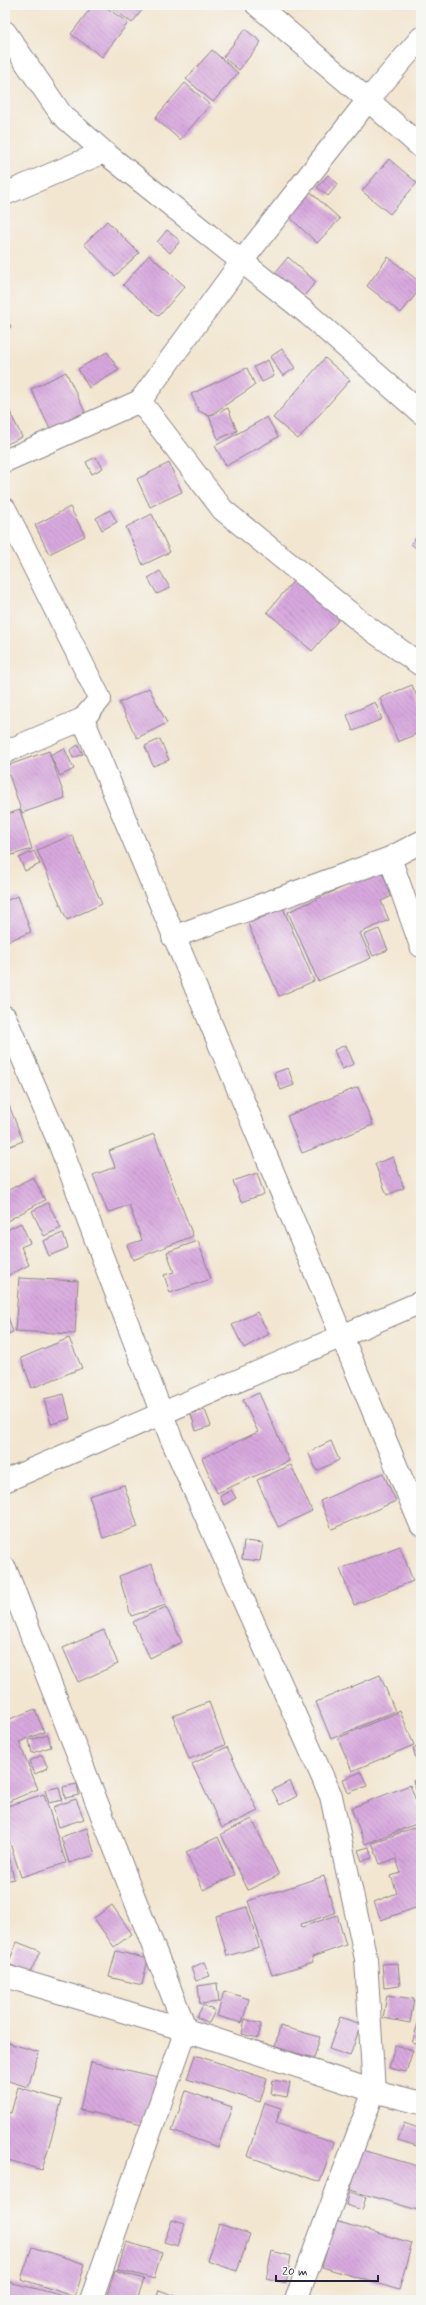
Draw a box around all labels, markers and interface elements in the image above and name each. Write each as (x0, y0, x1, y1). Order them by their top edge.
scale bar (276, 2257, 378, 2283)
text: 20 m (282, 2264, 308, 2280)

